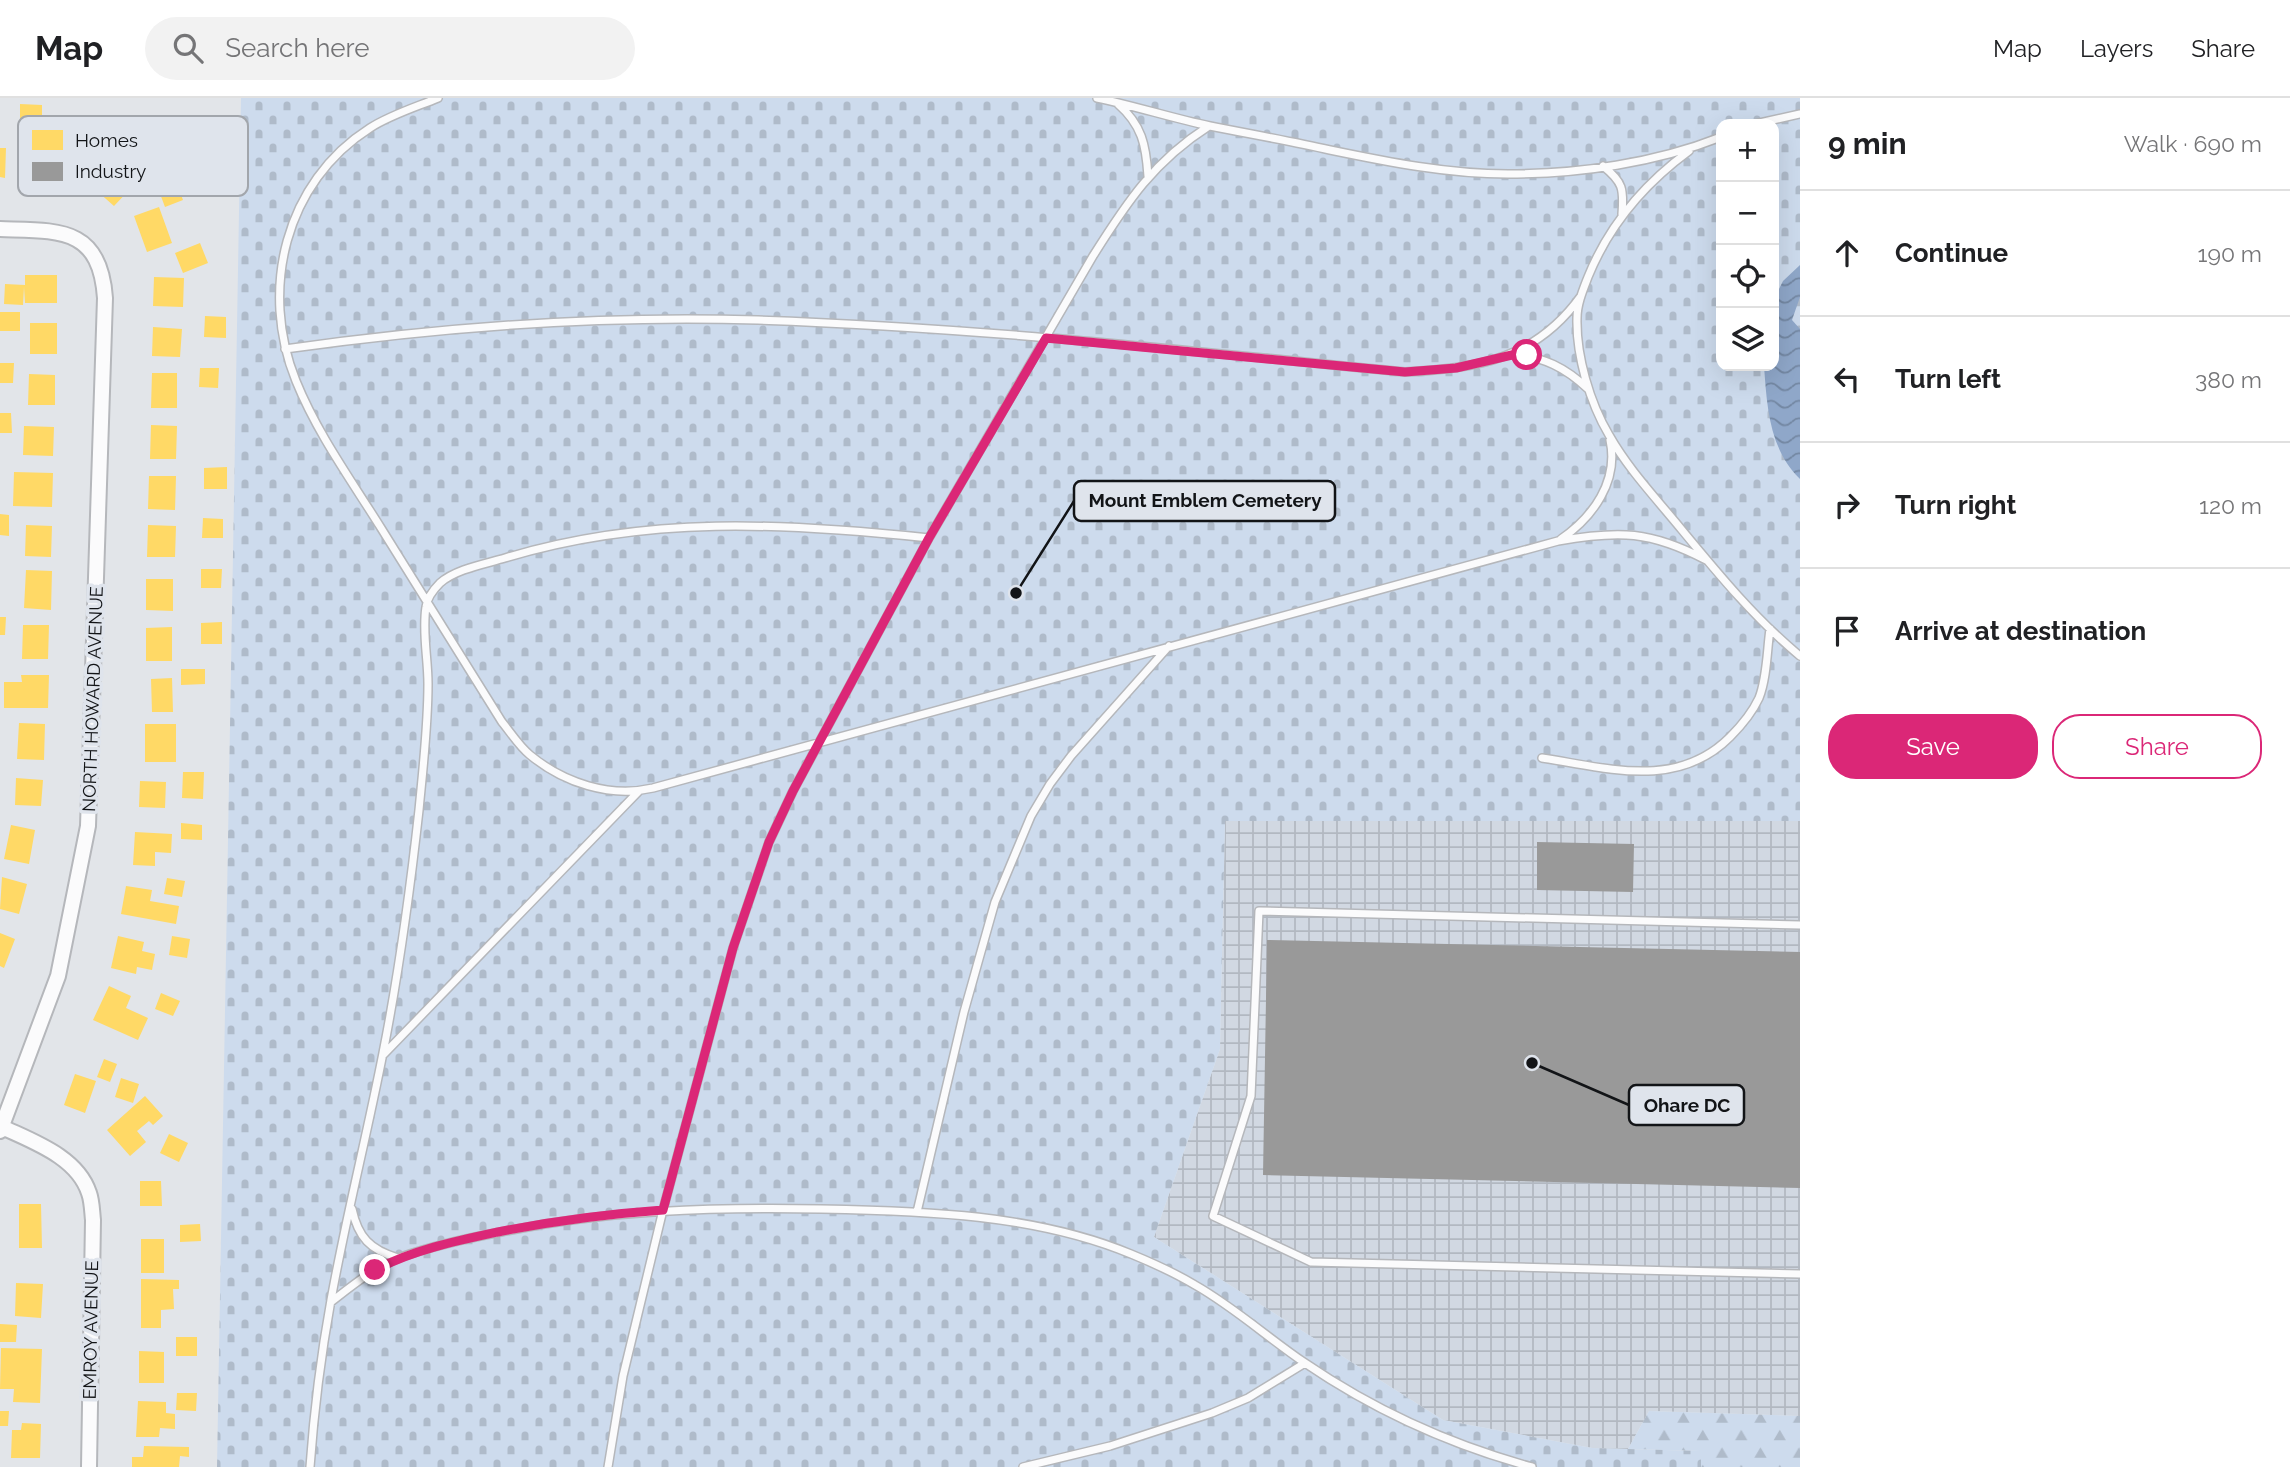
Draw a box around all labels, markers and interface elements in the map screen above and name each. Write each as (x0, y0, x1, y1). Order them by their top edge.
search box (145, 17, 635, 80)
text: Map (35, 29, 103, 68)
icon: search (169, 29, 207, 67)
text: Search here (225, 33, 370, 63)
text: Map (1993, 34, 2042, 63)
text: Layers (2080, 34, 2153, 63)
text: Share (2191, 34, 2255, 63)
legend (18, 116, 248, 196)
map controls (1716, 119, 1779, 371)
button: + (1716, 119, 1779, 182)
text: 9 min (1828, 126, 1907, 161)
text: Homes (75, 129, 138, 151)
text: Walk · 690 m (2124, 130, 2262, 157)
text: Industry (75, 160, 146, 182)
button: − (1716, 182, 1779, 245)
icon: ahead (1828, 234, 1866, 272)
text: Continue (1895, 238, 2008, 268)
text: 190 m (2198, 240, 2262, 267)
button: locate (1716, 245, 1779, 308)
button: layers (1716, 308, 1779, 371)
route start (1511, 339, 1542, 370)
icon: left (1828, 360, 1866, 398)
text: Turn left (1895, 364, 2001, 394)
text: 380 m (2195, 366, 2262, 393)
callout: Mount Emblem Cemetery (1074, 481, 1335, 521)
icon: right (1828, 486, 1866, 524)
text: Mount Emblem Cemetery (1088, 489, 1322, 511)
text: Turn right (1895, 490, 2016, 520)
text: 120 m (2199, 492, 2262, 519)
street label: NORTH HOWARD AVENUE (78, 586, 107, 812)
icon: arrive (1828, 612, 1866, 650)
text: Arrive at destination (1895, 616, 2146, 646)
button: Save (1828, 714, 2038, 779)
button: Share (2052, 714, 2262, 779)
callout: Ohare DC (1629, 1085, 1744, 1125)
text: Ohare DC (1644, 1094, 1730, 1116)
route end (359, 1254, 390, 1285)
street label: EMROY AVENUE (79, 1260, 102, 1400)

